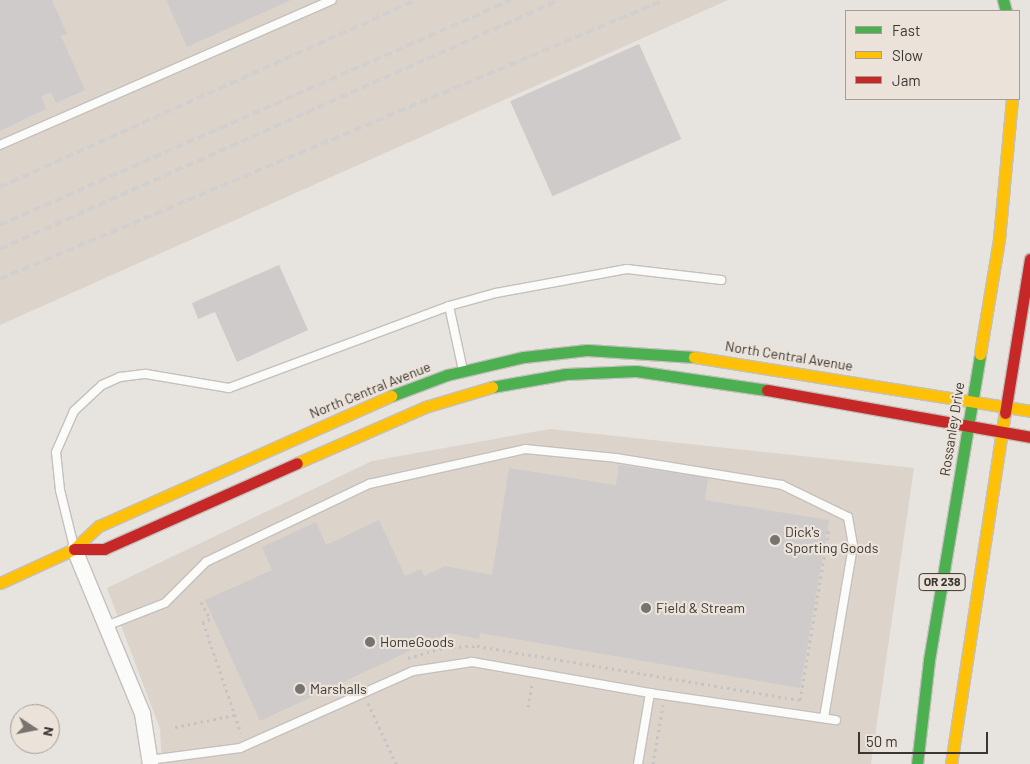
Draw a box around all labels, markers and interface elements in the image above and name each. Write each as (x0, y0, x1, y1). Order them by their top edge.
legend (845, 10, 1020, 100)
text: Fast (892, 21, 920, 39)
text: Slow (892, 46, 923, 64)
text: Jam (892, 71, 921, 89)
street label: North Central Avenue (724, 338, 854, 374)
street label: North Central Avenue (307, 358, 433, 422)
street label: Rossanley Drive (936, 381, 968, 477)
place label: Dick's Sporting Goods (785, 524, 878, 556)
marker: Dick's Sporting Goods (769, 534, 781, 546)
road number: OR 238 (918, 572, 966, 592)
place label: Field & Stream (656, 600, 745, 616)
marker: Field & Stream (640, 602, 652, 614)
place label: HomeGoods (380, 634, 454, 650)
marker: HomeGoods (364, 636, 376, 648)
place label: Marshalls (310, 681, 367, 697)
marker: Marshalls (294, 683, 306, 695)
north arrow (10, 704, 60, 754)
scale bar (860, 722, 990, 754)
text: N (40, 726, 58, 738)
text: 50 m (866, 732, 898, 750)

